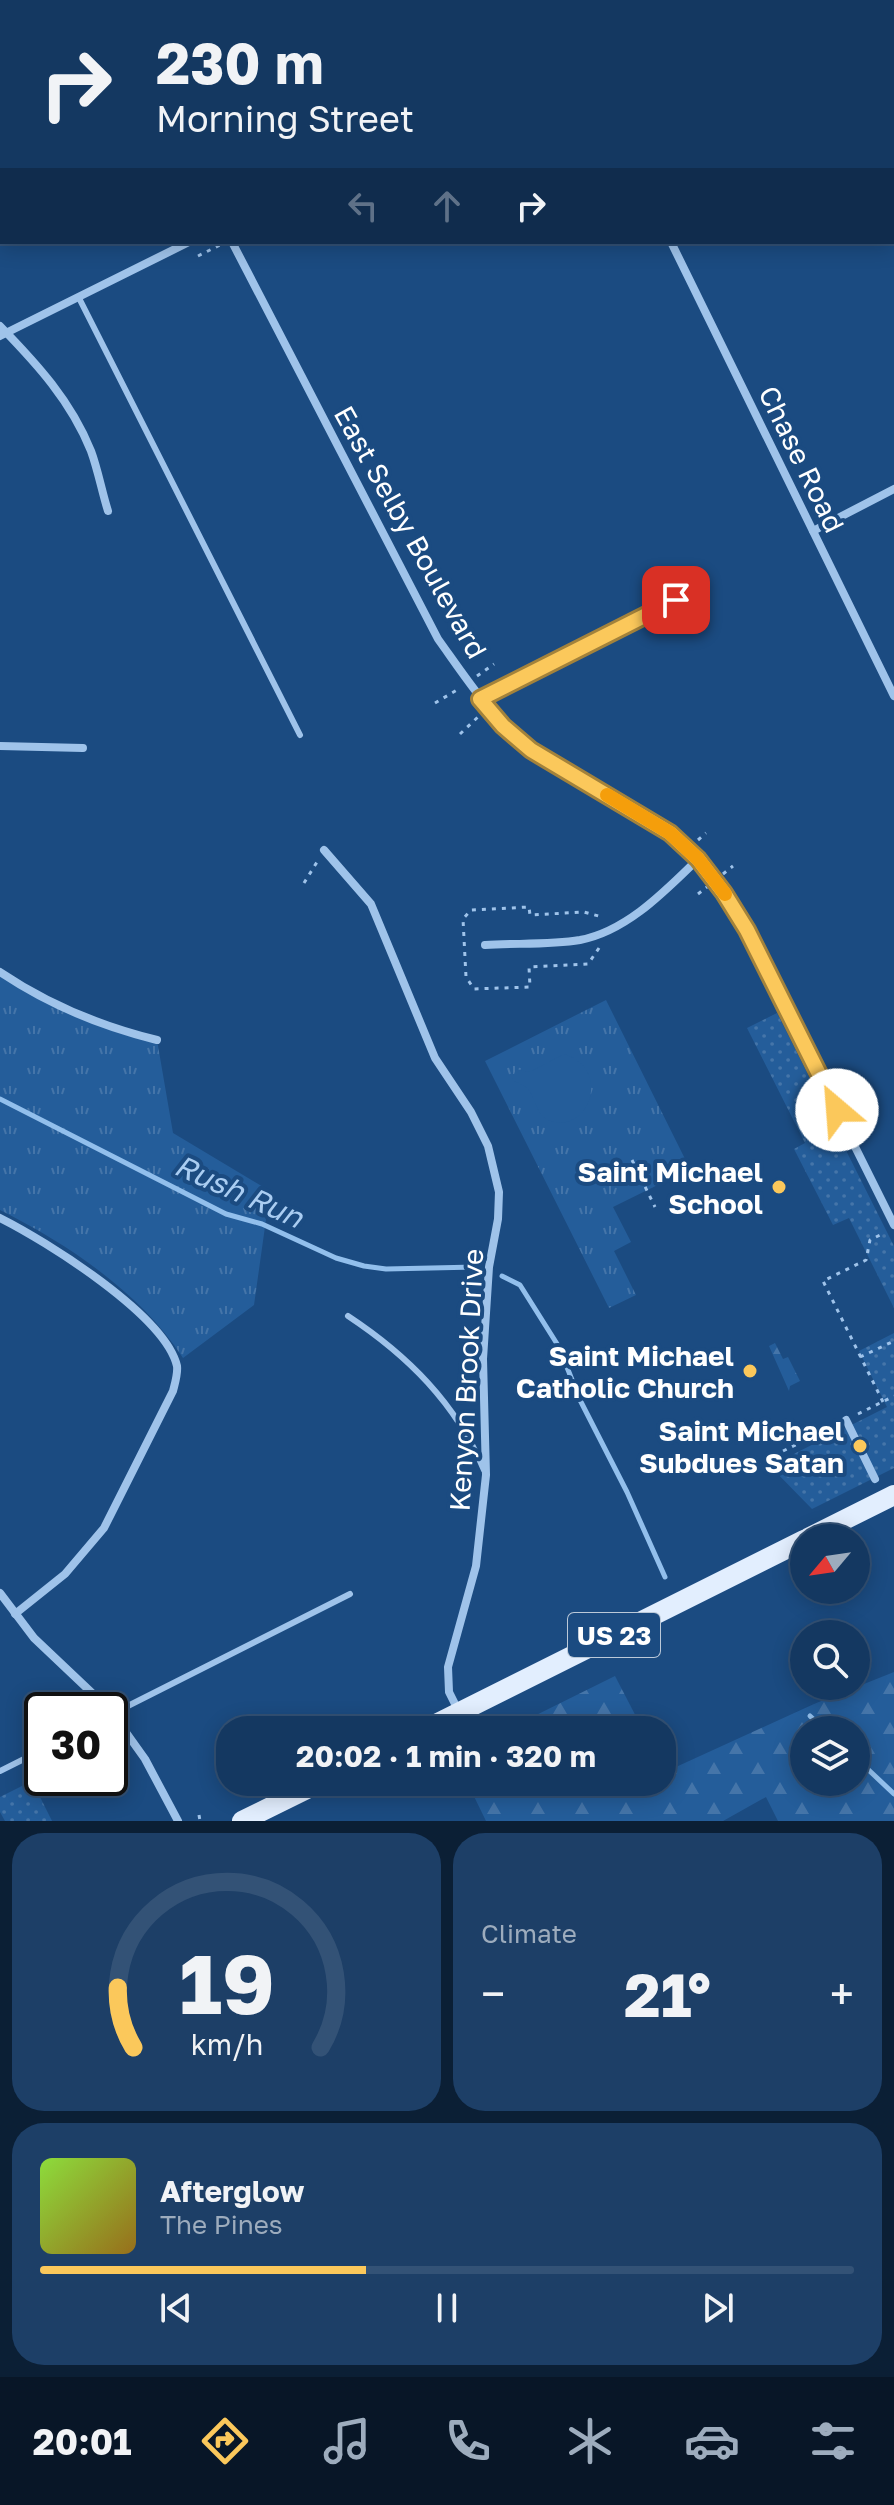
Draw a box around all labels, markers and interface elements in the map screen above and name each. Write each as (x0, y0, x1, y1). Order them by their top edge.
text: 230 m (156, 29, 324, 96)
icon: right (24, 32, 128, 136)
text: Morning Street (156, 97, 414, 140)
icon: left (341, 184, 385, 228)
icon: ahead (425, 184, 469, 228)
icon: right (509, 184, 553, 228)
street label: Chase Road (752, 380, 852, 538)
street label: East Selby Boulevard (328, 400, 494, 664)
pin (642, 566, 710, 634)
icon: arrive (654, 578, 698, 622)
position arrow (795, 1068, 879, 1152)
water label: Rush Run (169, 1147, 310, 1236)
place label: Saint Michael School (577, 1155, 763, 1220)
marker: Saint Michael School (770, 1178, 788, 1196)
street label: Kenyon Brook Drive (443, 1248, 489, 1512)
place label: Saint Michael Catholic Church (516, 1339, 734, 1404)
marker: Saint Michael Catholic Church (741, 1362, 759, 1380)
place label: Saint Michael Subdues Satan (639, 1414, 844, 1479)
marker: Saint Michael Subdues Satan (851, 1437, 869, 1455)
north arrow (790, 1524, 870, 1604)
map controls (790, 1524, 870, 1796)
road number: US 23 (568, 1613, 660, 1657)
button: search (790, 1620, 870, 1700)
speed limit sign: 30 (24, 1692, 128, 1796)
button: layers (790, 1716, 870, 1796)
text: 20:02 · 1 min · 320 m (296, 1738, 596, 1774)
text: Climate (481, 1918, 577, 1949)
text: 19 (179, 1932, 274, 2032)
text: 21° (624, 1958, 711, 2030)
text: − (481, 1967, 505, 2020)
text: + (830, 1967, 854, 2020)
text: km/h (190, 2027, 263, 2061)
text: Afterglow (160, 2173, 304, 2209)
text: The Pines (160, 2209, 283, 2240)
icon: previous (154, 2286, 198, 2330)
icon: pause (425, 2286, 469, 2330)
icon: next (696, 2286, 740, 2330)
icon: directions (197, 2413, 253, 2469)
icon: music (319, 2413, 375, 2469)
icon: phone (440, 2413, 496, 2469)
icon: climate (562, 2413, 618, 2469)
icon: car (684, 2413, 740, 2469)
icon: filters (805, 2413, 861, 2469)
text: 20:01 (33, 2420, 132, 2463)

